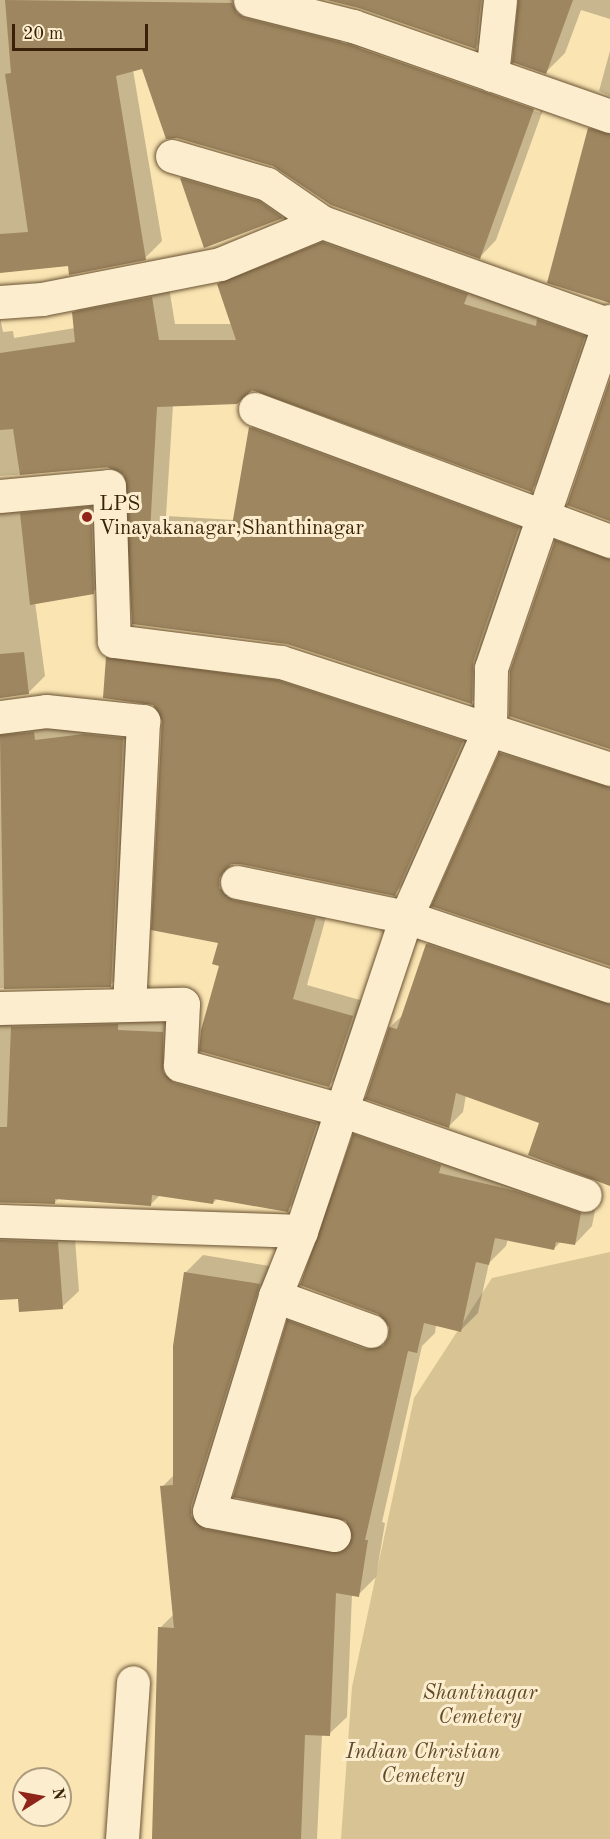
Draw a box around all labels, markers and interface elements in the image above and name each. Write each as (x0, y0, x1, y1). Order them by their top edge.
scale bar (15, 12, 152, 50)
text: 20 m (23, 25, 63, 43)
place label: LPS Vinayakanagar,Shanthinagar (99, 492, 364, 542)
marker: LPS Vinayakanagar,Shanthinagar (80, 510, 94, 524)
park label: Shantinagar Cemetery (423, 1681, 537, 1731)
park label: Indian Christian Cemetery (346, 1740, 500, 1790)
north arrow (12, 1767, 72, 1827)
text: N (49, 1786, 67, 1801)

